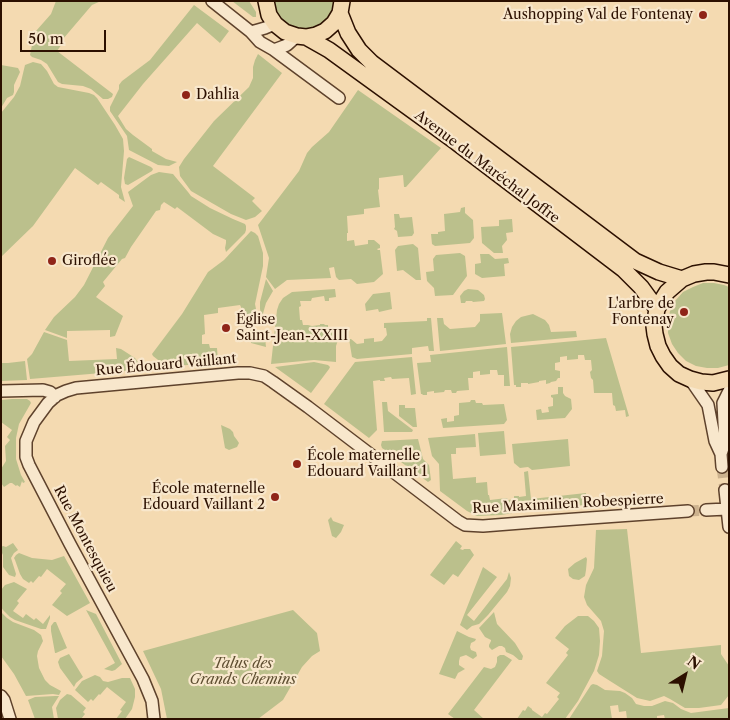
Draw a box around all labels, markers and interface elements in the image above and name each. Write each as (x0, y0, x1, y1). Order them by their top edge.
place label: Aushopping Val de Fontenay (503, 7, 693, 23)
marker: Aushopping Val de Fontenay (697, 9, 709, 21)
scale bar (22, 20, 109, 52)
text: 50 m (28, 29, 64, 48)
place label: Dahlia (196, 87, 239, 103)
marker: Dahlia (180, 89, 192, 101)
street label: Avenue du Maréchal Joffre (411, 107, 563, 227)
place label: Giroflée (62, 253, 116, 269)
marker: Giroflée (46, 255, 58, 267)
place label: L'arbre de Fontenay (608, 296, 674, 328)
marker: L'arbre de Fontenay (678, 306, 690, 318)
place label: Église Saint-Jean-XXIII (236, 312, 348, 344)
marker: Église Saint-Jean-XXIII (220, 322, 232, 334)
street label: Rue Édouard Vaillant (95, 350, 237, 380)
place label: École maternelle Edouard Vaillant 1 (307, 448, 427, 481)
marker: École maternelle Edouard Vaillant 1 (291, 458, 303, 470)
place label: École maternelle Edouard Vaillant 2 (143, 481, 265, 514)
street label: Rue Montesquieu (50, 483, 120, 595)
marker: École maternelle Edouard Vaillant 2 (269, 491, 281, 503)
street label: Rue Maximilien Robespierre (472, 491, 664, 517)
north arrow (660, 650, 710, 700)
text: N (684, 652, 704, 674)
park label: Talus des Grands Chemins (190, 656, 296, 689)

